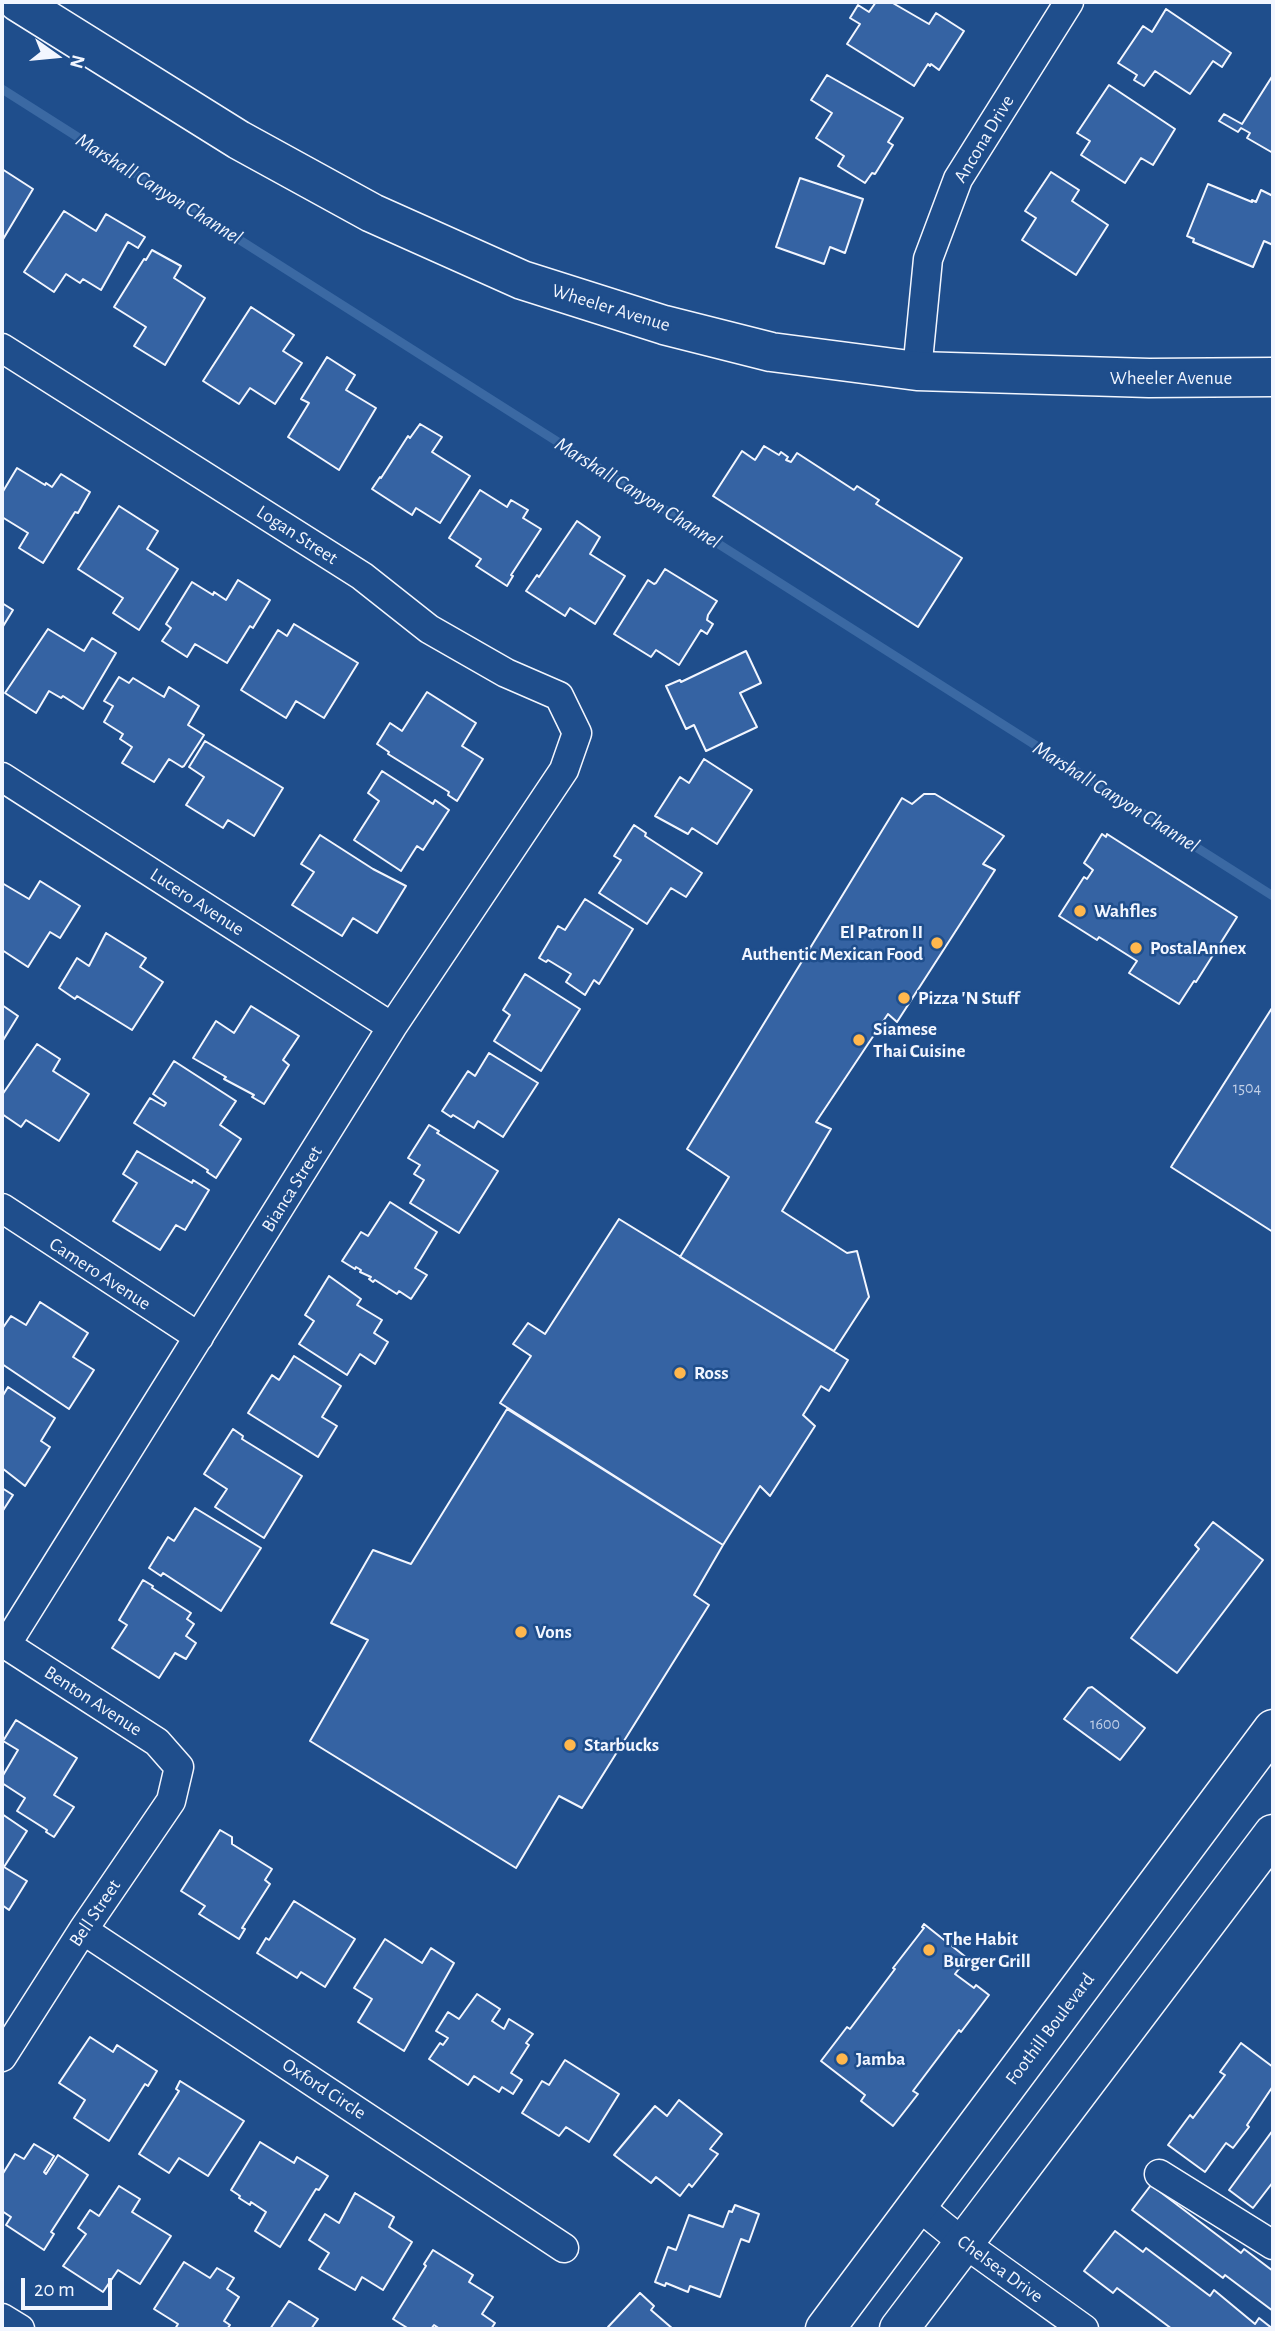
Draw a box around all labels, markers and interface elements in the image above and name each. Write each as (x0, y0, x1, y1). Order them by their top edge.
north arrow (21, 21, 91, 91)
text: N (66, 53, 88, 70)
street label: Ancona Drive (949, 91, 1019, 187)
water label: Marshall Canyon Channel (71, 128, 247, 250)
street label: Wheeler Avenue (549, 279, 673, 337)
street label: Wheeler Avenue (1110, 367, 1232, 389)
water label: Marshall Canyon Channel (550, 432, 726, 554)
street label: Logan Street (252, 500, 342, 570)
water label: Marshall Canyon Channel (1028, 736, 1204, 858)
street label: Lucero Avenue (146, 863, 248, 941)
place label: Wahfles (1094, 900, 1157, 922)
marker: Wahfles (1072, 903, 1088, 919)
place label: El Patron II Authentic Mexican Food (741, 921, 923, 965)
marker: El Patron II Authentic Mexican Food (929, 935, 945, 951)
place label: PostalAnnex (1150, 937, 1246, 959)
marker: PostalAnnex (1128, 940, 1144, 956)
place label: Pizza 'N Stuff (918, 987, 1019, 1009)
marker: Pizza 'N Stuff (896, 990, 912, 1006)
place label: Siamese Thai Cuisine (873, 1018, 965, 1062)
marker: Siamese Thai Cuisine (851, 1032, 867, 1048)
house number: 1504 (1233, 1078, 1261, 1098)
street label: Bianca Street (257, 1142, 327, 1236)
street label: Camero Avenue (45, 1233, 155, 1315)
place label: Ross (694, 1362, 729, 1384)
marker: Ross (672, 1365, 688, 1381)
place label: Vons (535, 1621, 572, 1643)
marker: Vons (513, 1624, 529, 1640)
street label: Benton Avenue (40, 1661, 146, 1741)
house number: 1600 (1090, 1714, 1120, 1734)
place label: Starbucks (584, 1734, 659, 1756)
marker: Starbucks (562, 1737, 578, 1753)
street label: Bell Street (64, 1875, 126, 1951)
place label: The Habit Burger Grill (943, 1928, 1031, 1972)
marker: The Habit Burger Grill (921, 1942, 937, 1958)
street label: Foothill Boulevard (1001, 1969, 1099, 2089)
place label: Jamba (856, 2048, 905, 2070)
marker: Jamba (834, 2051, 850, 2067)
street label: Oxford Circle (278, 2053, 370, 2125)
street label: Chelsea Drive (953, 2230, 1047, 2308)
scale bar (24, 2264, 116, 2308)
text: 20 m (34, 2279, 75, 2300)

